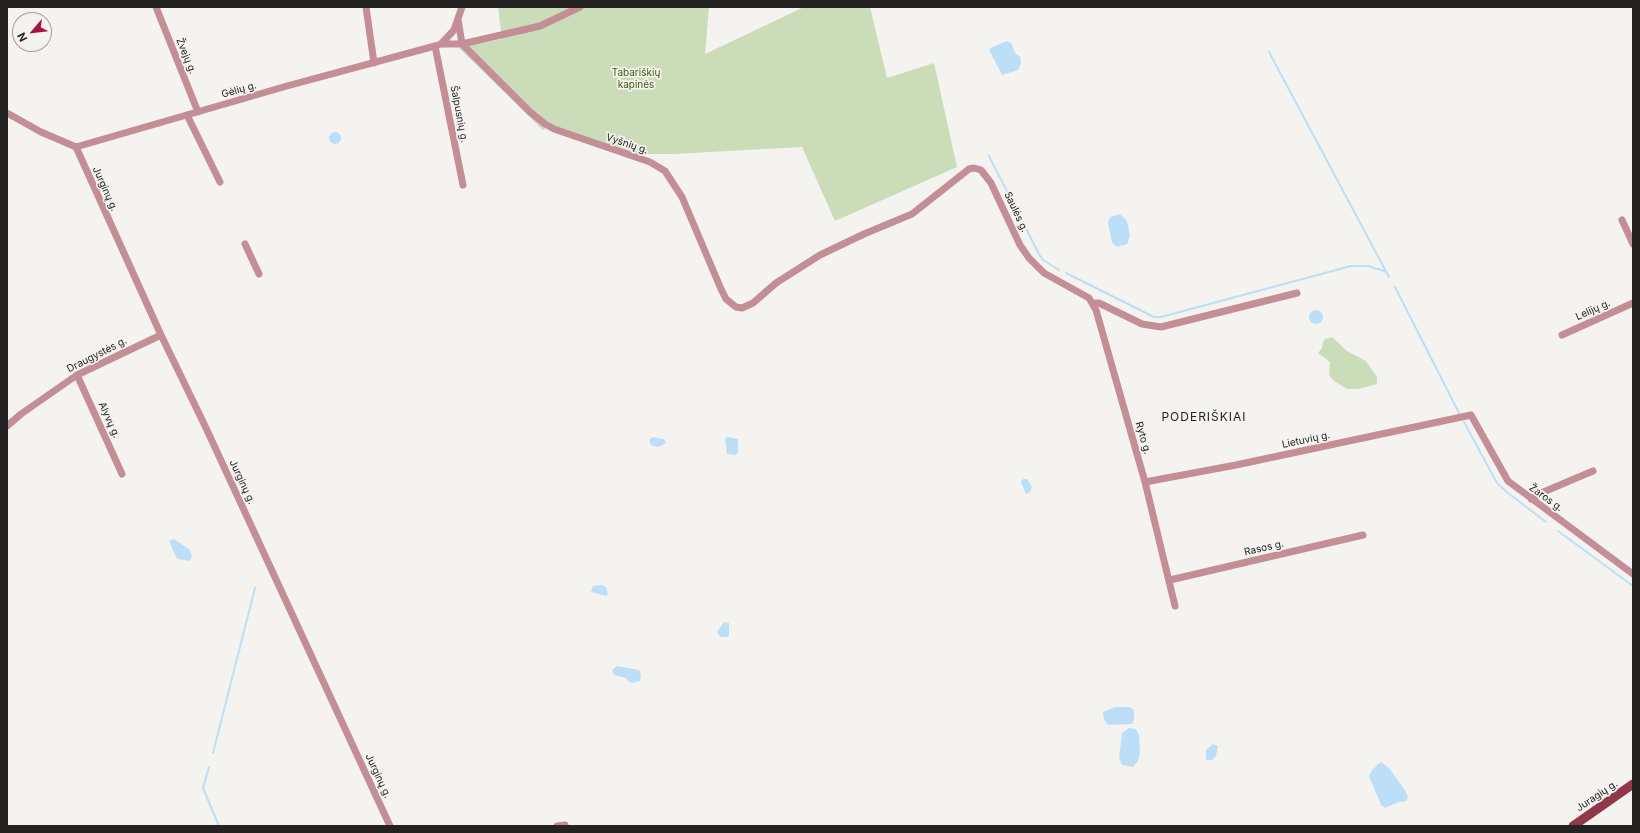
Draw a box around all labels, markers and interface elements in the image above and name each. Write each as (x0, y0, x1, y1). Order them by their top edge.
north arrow (12, 12, 52, 52)
text: N (14, 30, 30, 44)
street label: Žvejų g. (173, 36, 199, 76)
park label: Tabariškių kapinės (612, 67, 660, 90)
street label: Gėlių g. (220, 79, 258, 101)
street label: Šalpusnių g. (448, 84, 470, 144)
street label: Vyšnių g. (604, 131, 650, 157)
street label: Jurginų g. (90, 165, 120, 213)
street label: Saulės g. (1001, 190, 1031, 234)
street label: Lelijų g. (1574, 297, 1612, 323)
street label: Draugystės g. (65, 335, 129, 375)
street label: Alyvų g. (96, 400, 122, 440)
district label: PODERIŠKIAI (1161, 410, 1247, 424)
street label: Ryto g. (1133, 420, 1153, 456)
street label: Lietuvių g. (1281, 429, 1331, 451)
street label: Jurginų g. (227, 458, 257, 506)
street label: Žaros g. (1527, 482, 1565, 514)
street label: Rasos g. (1243, 538, 1285, 558)
street label: Jurginų g. (363, 752, 393, 800)
street label: Juragių g. (1574, 778, 1620, 814)

